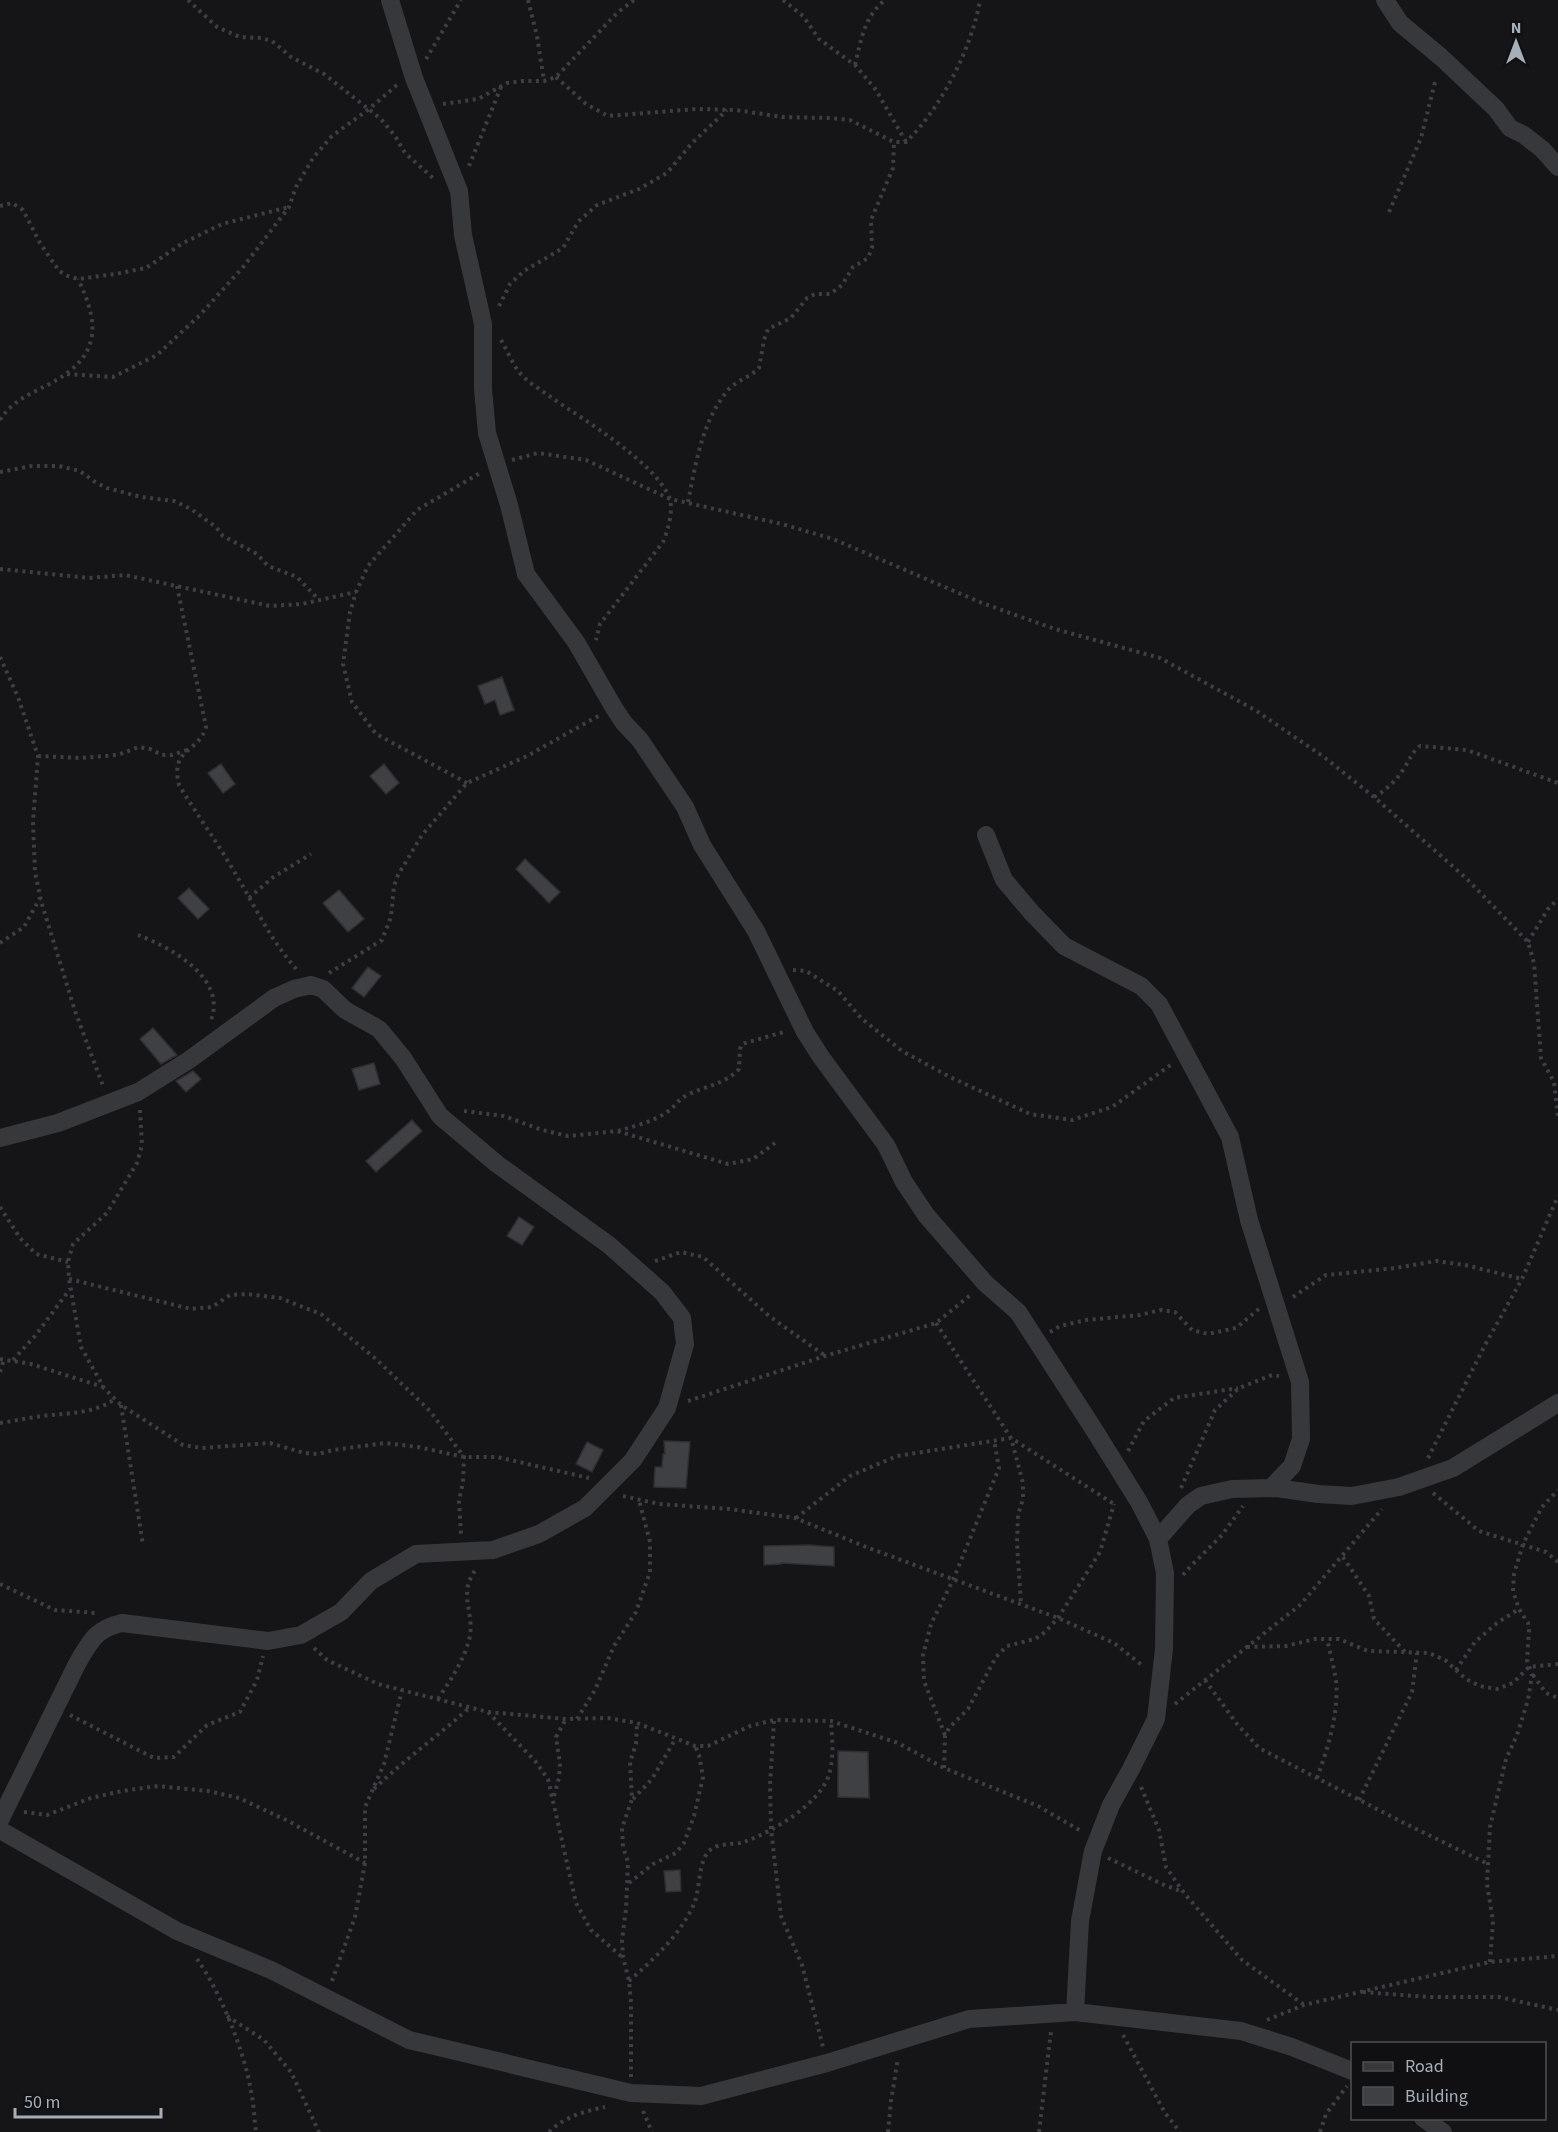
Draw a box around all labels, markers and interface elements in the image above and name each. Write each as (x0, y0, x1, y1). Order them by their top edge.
north arrow (1486, 12, 1546, 72)
text: N (1511, 17, 1521, 39)
legend (1351, 2042, 1546, 2120)
text: Road (1405, 2054, 1444, 2079)
scale bar (15, 2081, 160, 2119)
text: Building (1405, 2084, 1468, 2109)
text: 50 m (24, 2090, 60, 2115)

